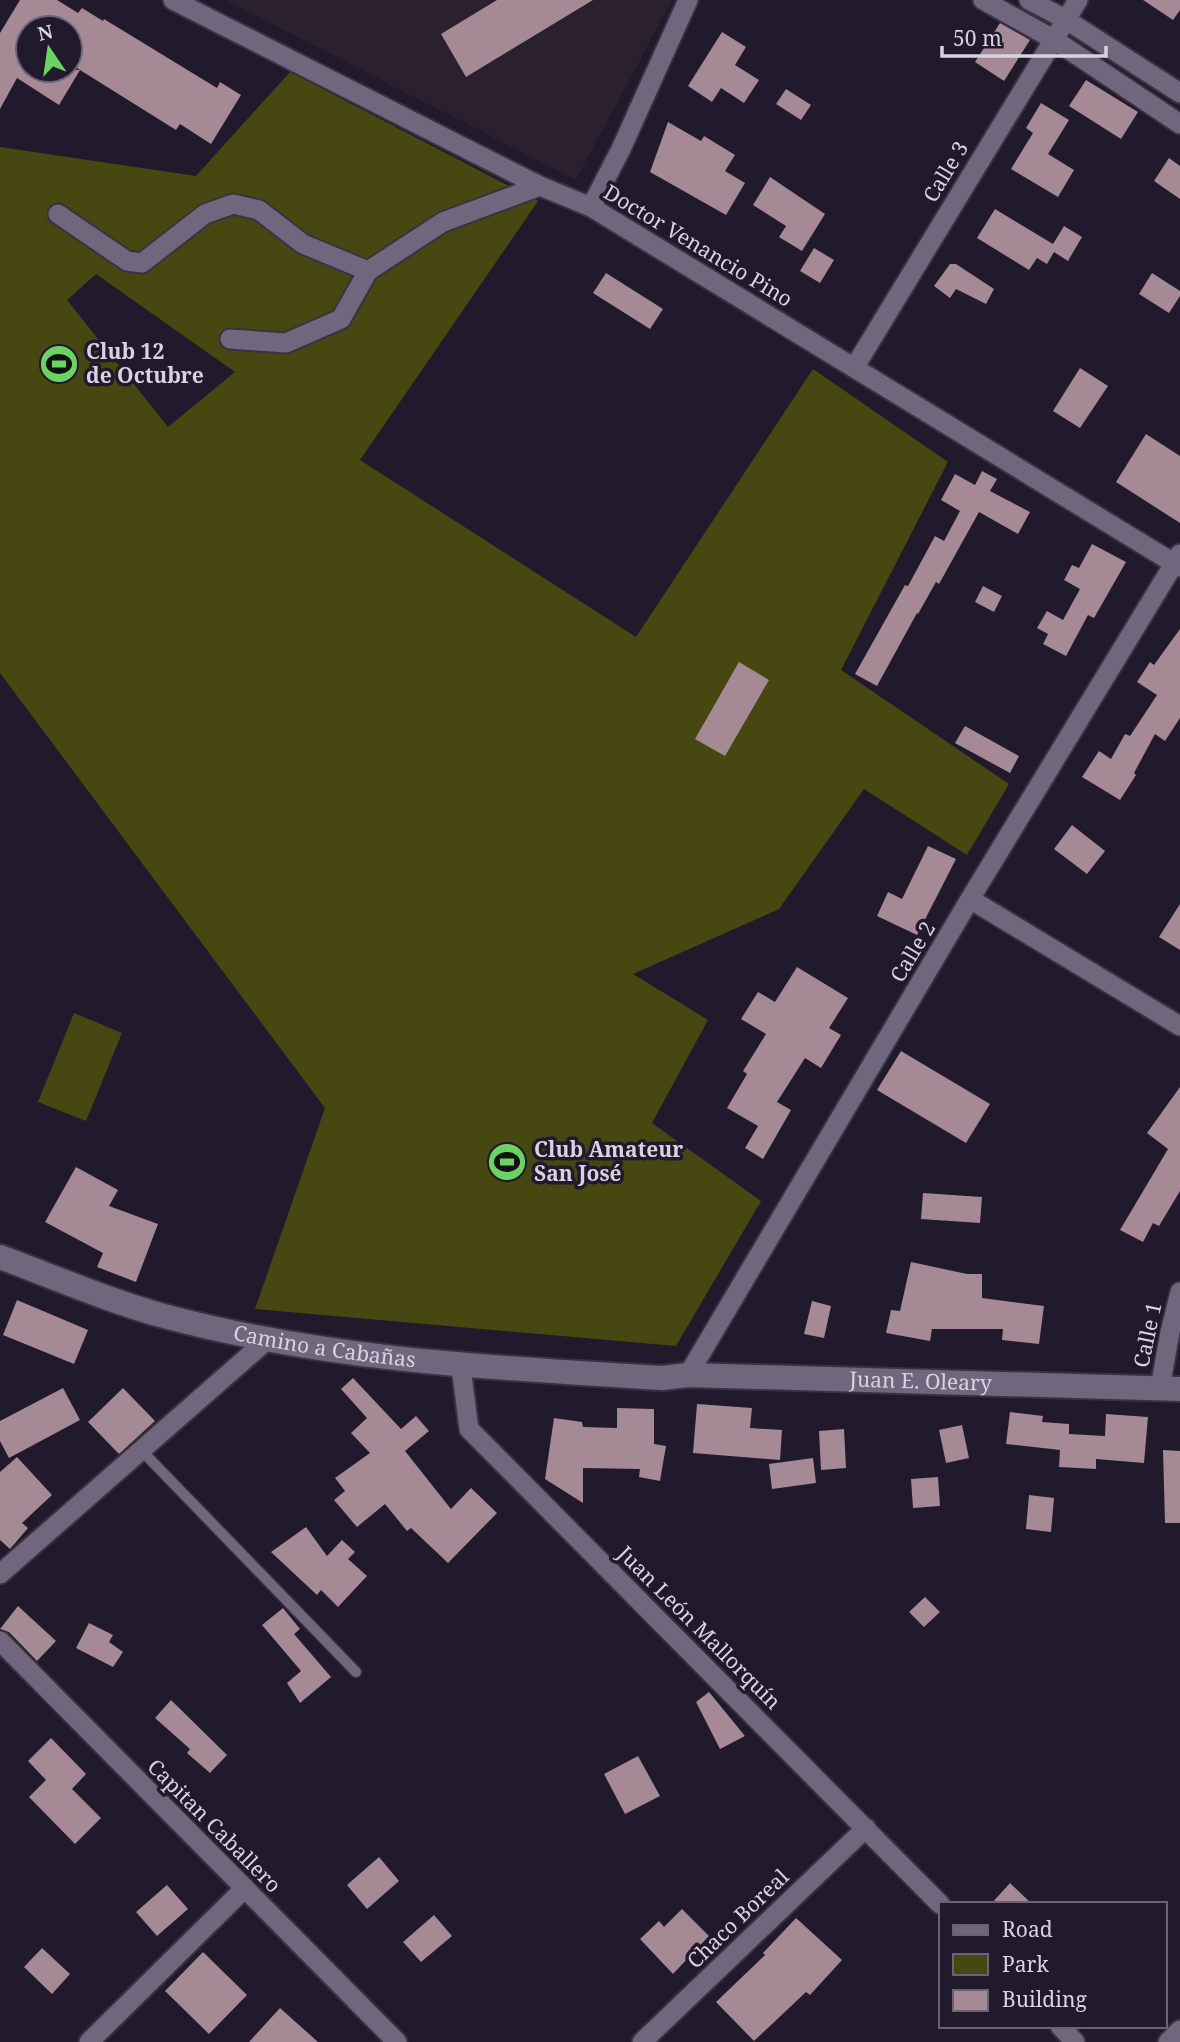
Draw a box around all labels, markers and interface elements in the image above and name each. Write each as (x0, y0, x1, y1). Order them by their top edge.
north arrow (14, 14, 84, 84)
scale bar (942, 14, 1106, 58)
text: N (35, 18, 55, 47)
text: 50 m (953, 24, 1002, 52)
street label: Calle 3 (916, 136, 974, 207)
street label: Doctor Venancio Pino (599, 178, 798, 313)
place label: Club 12 de Octubre (86, 337, 204, 389)
sports icon: Club 12 de Octubre (38, 343, 80, 385)
street label: Calle 2 (883, 916, 941, 987)
place label: Club Amateur San José (534, 1135, 683, 1187)
sports icon: Club Amateur San José (486, 1141, 528, 1183)
street label: Calle 1 (1126, 1300, 1168, 1370)
street label: Camino a Cabañas (231, 1318, 417, 1373)
street label: Juan E. Oleary (848, 1365, 992, 1397)
street label: Juan León Mallorquín (611, 1539, 787, 1715)
street label: Capitan Caballero (142, 1752, 288, 1898)
street label: Chaco Boreal (680, 1862, 795, 1974)
legend (939, 1902, 1166, 2028)
text: Road (1002, 1915, 1053, 1943)
text: Park (1002, 1950, 1049, 1978)
text: Building (1002, 1985, 1087, 2013)

